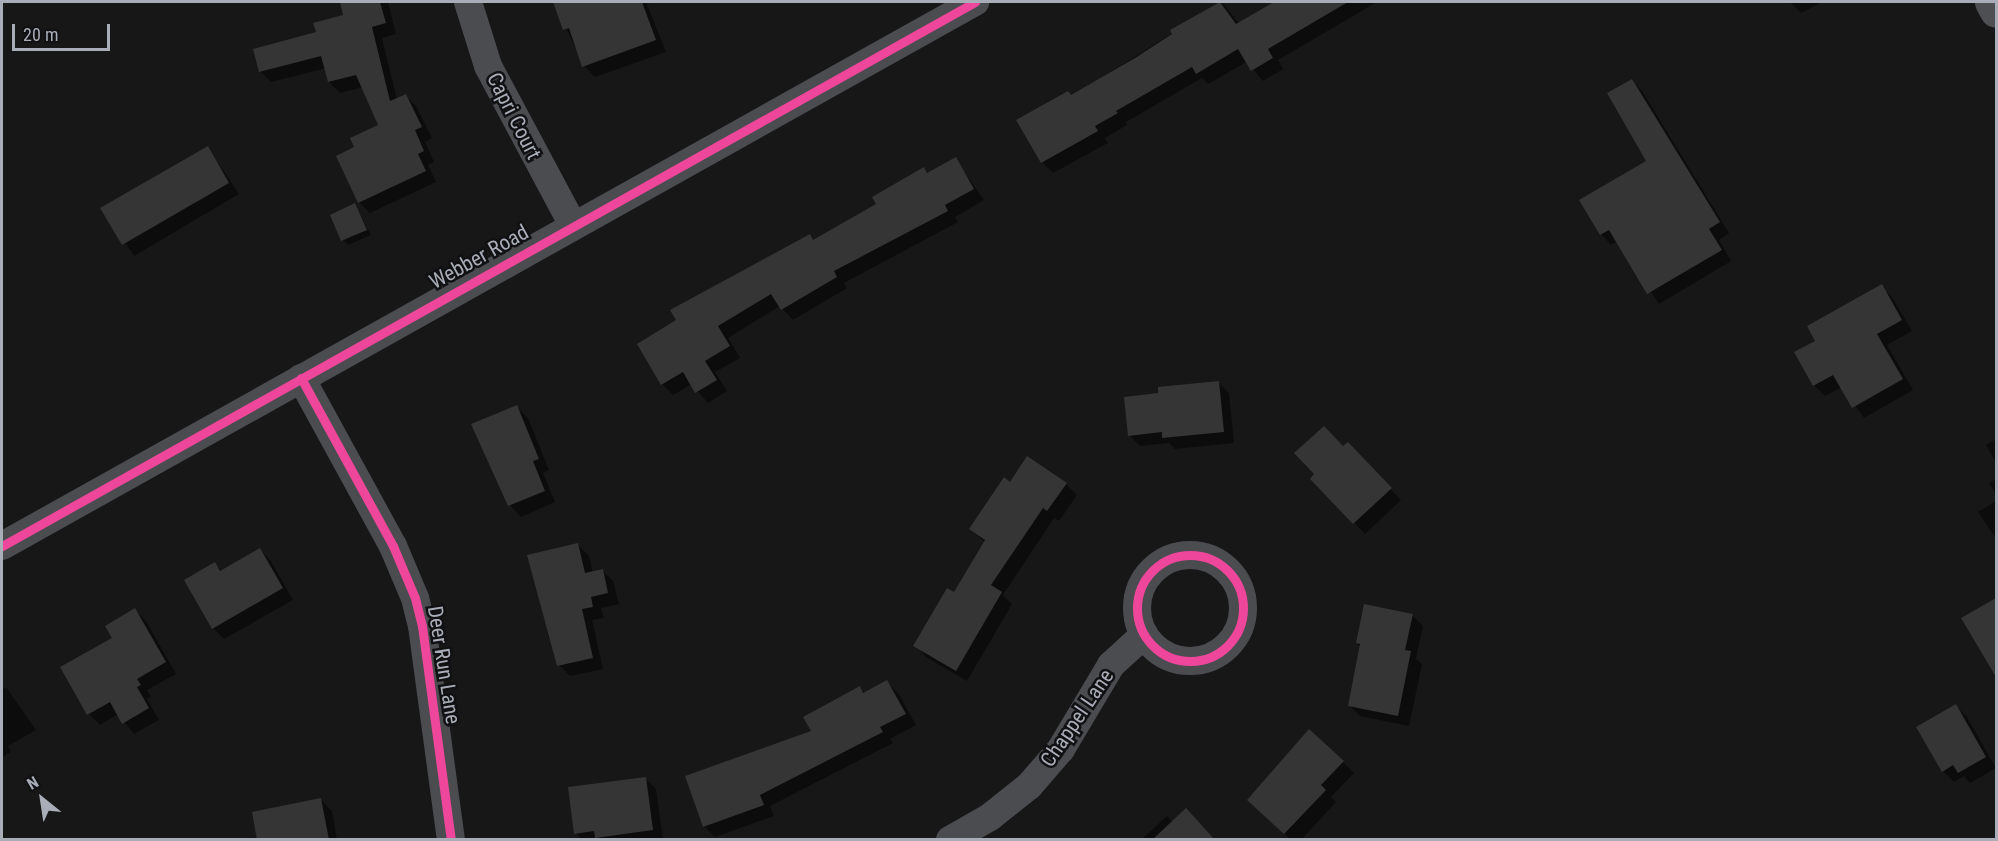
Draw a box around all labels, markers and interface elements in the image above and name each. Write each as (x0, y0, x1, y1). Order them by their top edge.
scale bar (15, 12, 112, 50)
text: 20 m (23, 24, 58, 45)
street label: Capri Court (481, 68, 547, 164)
street label: Webber Road (425, 219, 533, 295)
street label: Deer Run Lane (422, 604, 466, 726)
street label: Chappel Lane (1035, 664, 1119, 772)
north arrow (12, 769, 72, 829)
text: N (24, 772, 42, 794)

